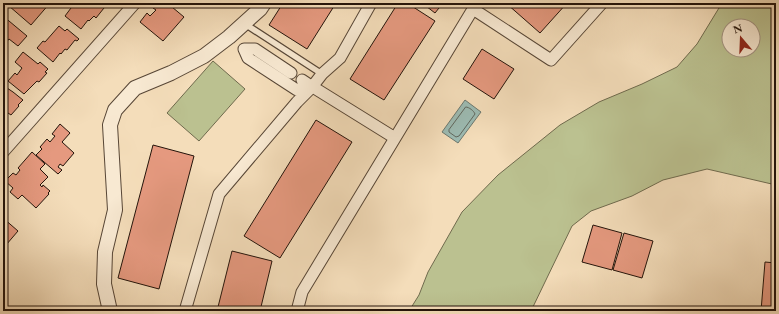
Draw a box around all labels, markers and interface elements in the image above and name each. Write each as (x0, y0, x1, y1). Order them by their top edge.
north arrow (721, 18, 761, 58)
text: N (731, 20, 744, 37)

